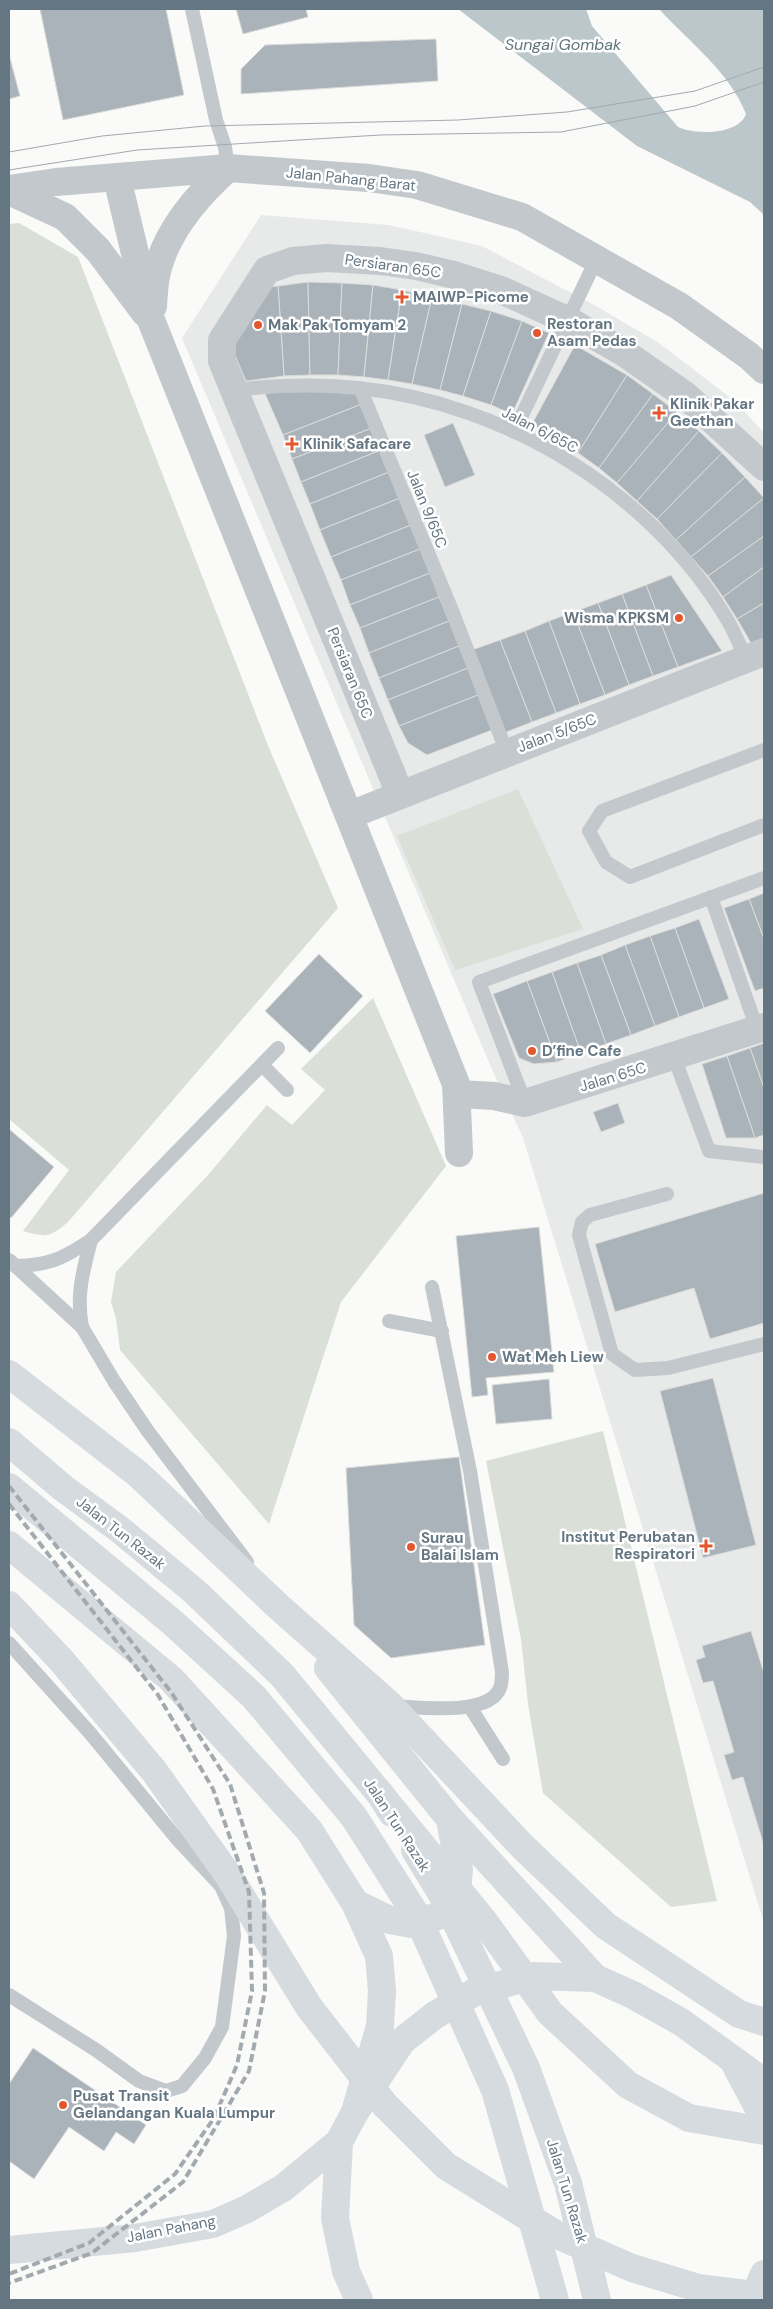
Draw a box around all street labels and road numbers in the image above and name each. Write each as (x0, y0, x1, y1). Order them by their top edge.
street label: Jalan Pahang Barat (285, 162, 417, 196)
street label: Persiaran 65C (344, 249, 443, 283)
street label: Jalan 6/65C (498, 402, 582, 458)
street label: Jalan 9/65C (402, 467, 452, 551)
street label: Persiaran 65C (323, 624, 378, 722)
street label: Jalan 5/65C (515, 709, 600, 757)
street label: Jalan 65C (577, 1057, 649, 1097)
street label: Jalan Tun Razak (72, 1492, 170, 1574)
street label: Jalan Tun Razak (359, 1774, 435, 1876)
street label: Jalan Tun Razak (542, 2136, 592, 2246)
street label: Jalan Pahang (125, 2211, 217, 2247)

